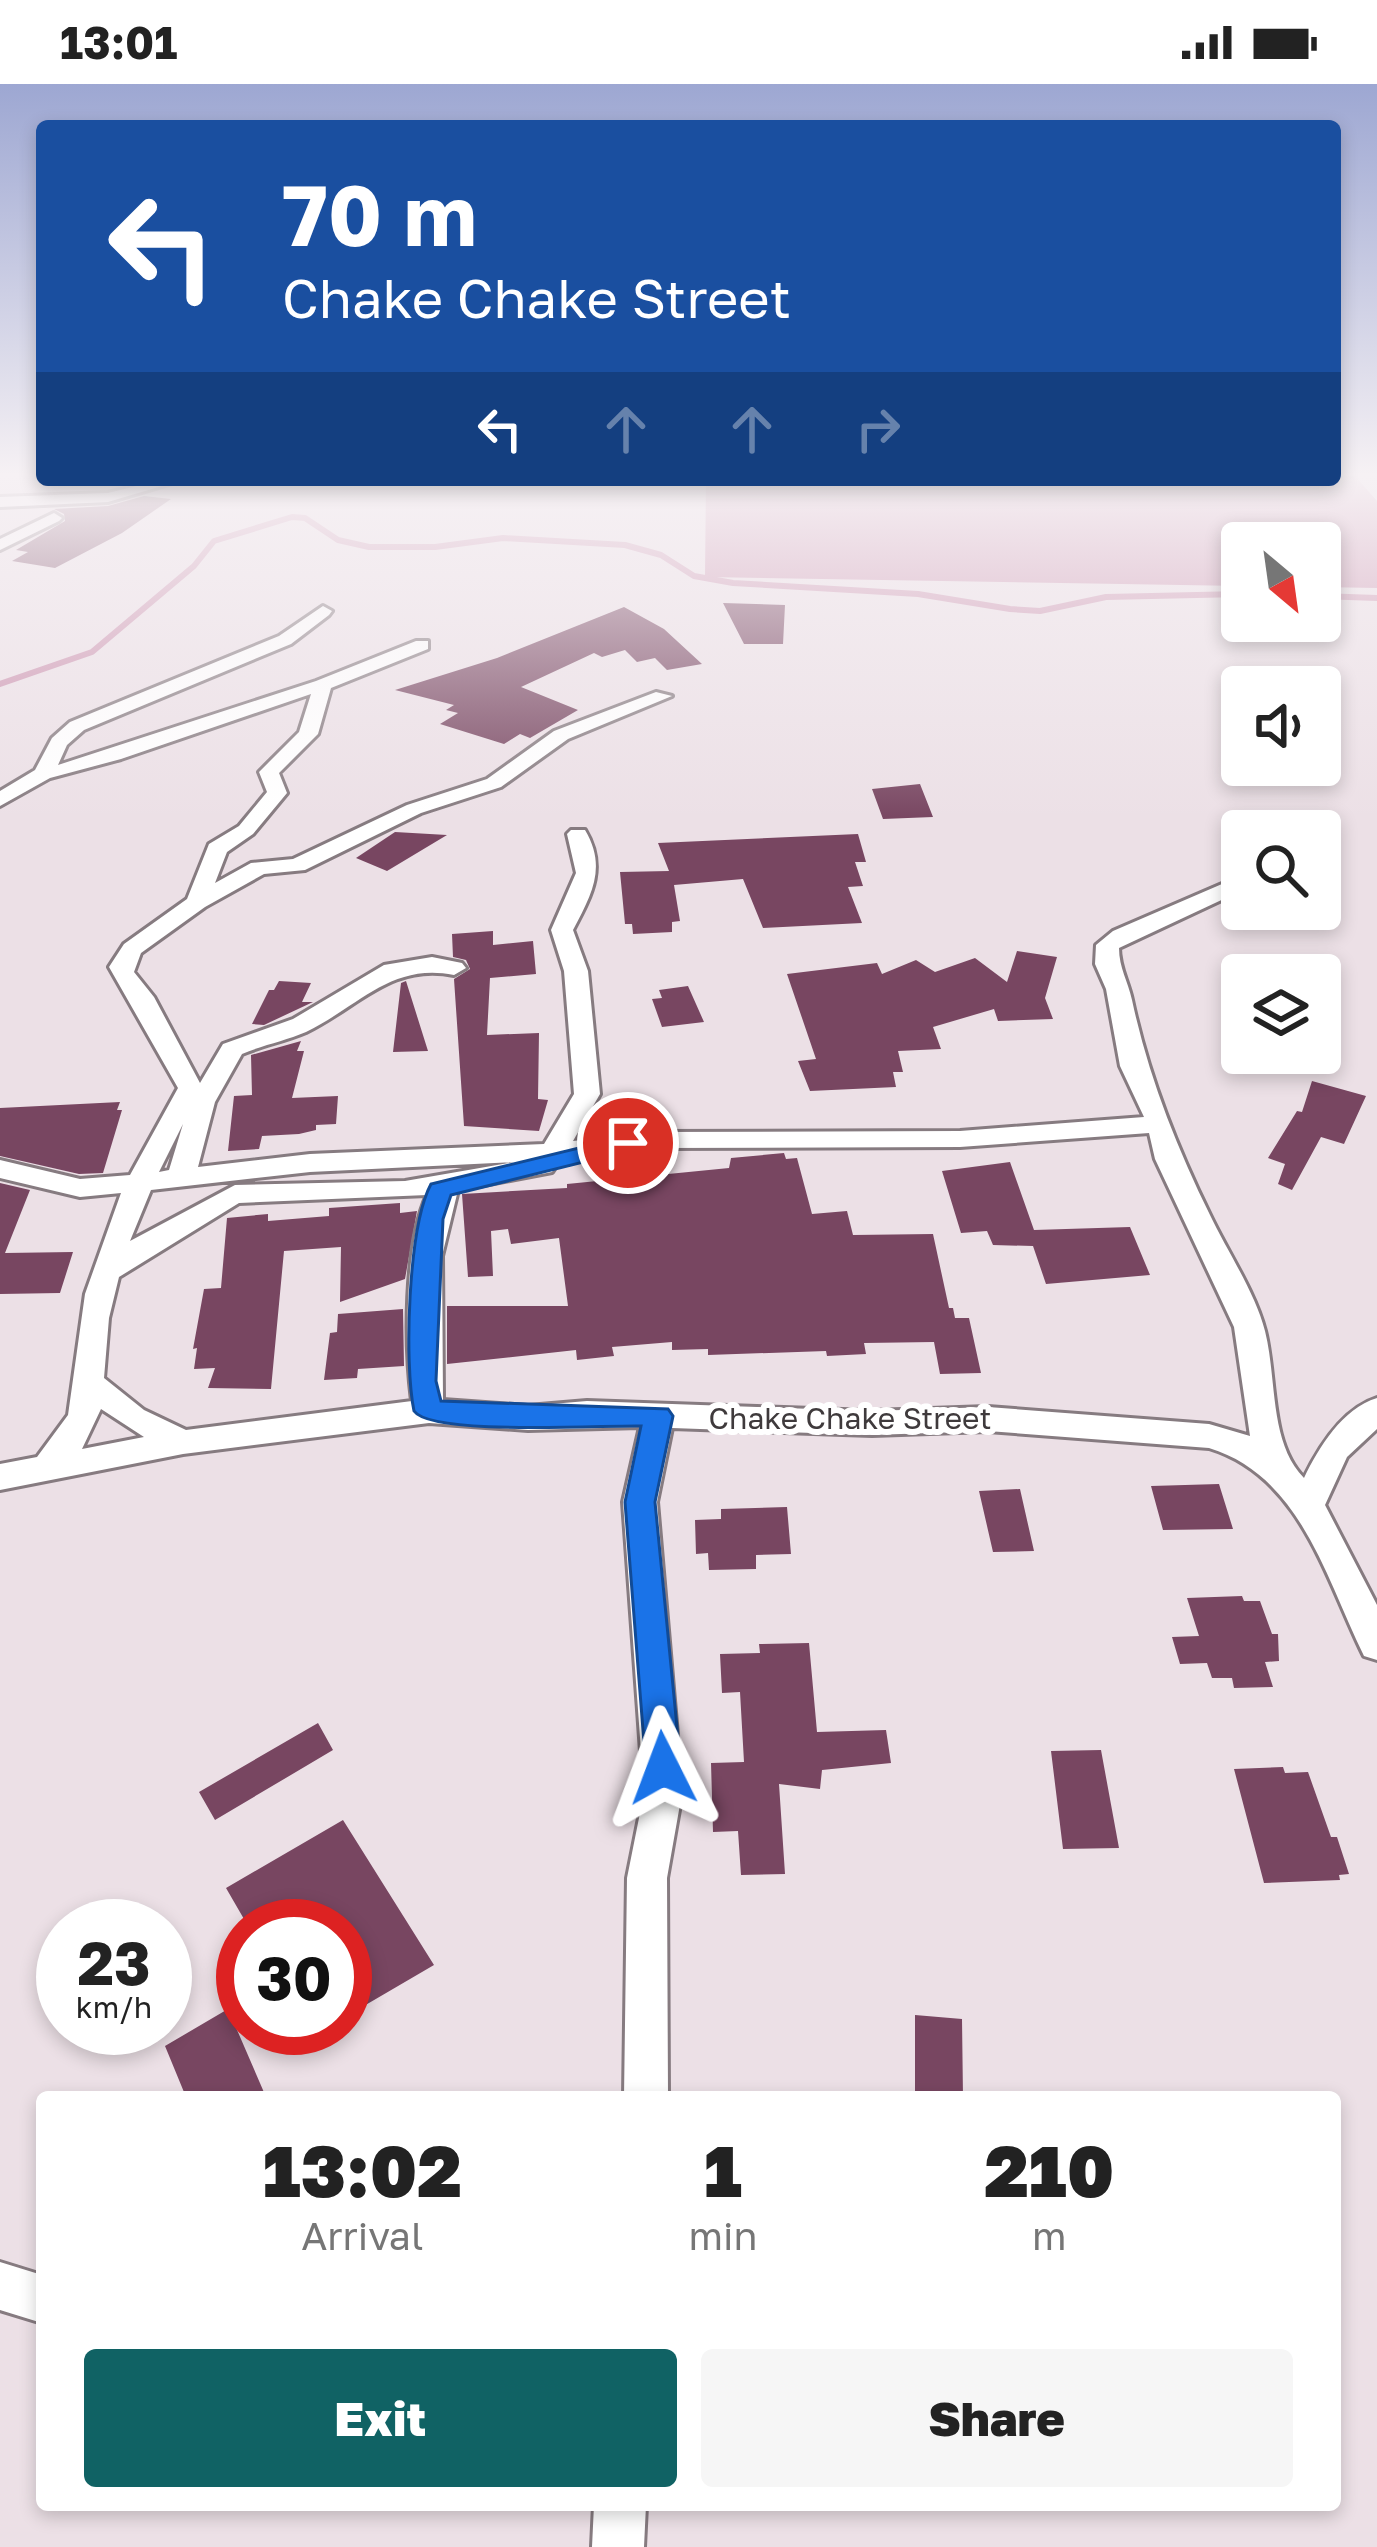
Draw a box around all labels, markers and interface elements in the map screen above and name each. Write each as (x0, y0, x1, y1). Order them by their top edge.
text: 13:01 (60, 15, 177, 69)
text: 70 m (282, 164, 477, 264)
icon: left (84, 168, 240, 324)
text: Chake Chake Street (282, 265, 791, 330)
icon: left (467, 396, 533, 462)
icon: ahead (593, 396, 659, 462)
icon: ahead (719, 396, 785, 462)
icon: right (845, 396, 911, 462)
north arrow (1221, 522, 1341, 642)
map controls (1221, 522, 1341, 1074)
button: sound (1221, 666, 1341, 786)
button: search (1221, 810, 1341, 930)
button: layers (1221, 954, 1341, 1074)
pin (577, 1092, 679, 1194)
icon: arrive (595, 1110, 661, 1176)
street label: Chake Chake Street (709, 1400, 991, 1436)
position arrow (600, 1705, 726, 1831)
speed limit sign: 30 (216, 1899, 372, 2055)
text: 23 (77, 1926, 151, 1998)
text: km/h (76, 1989, 152, 2025)
text: 13:02 (263, 2126, 462, 2213)
text: 1 (704, 2126, 742, 2213)
text: 210 (984, 2126, 1114, 2213)
text: Arrival (301, 2212, 423, 2259)
text: min (689, 2212, 758, 2259)
text: m (1032, 2212, 1067, 2259)
button: Exit (84, 2349, 677, 2487)
button: Share (701, 2349, 1293, 2487)

